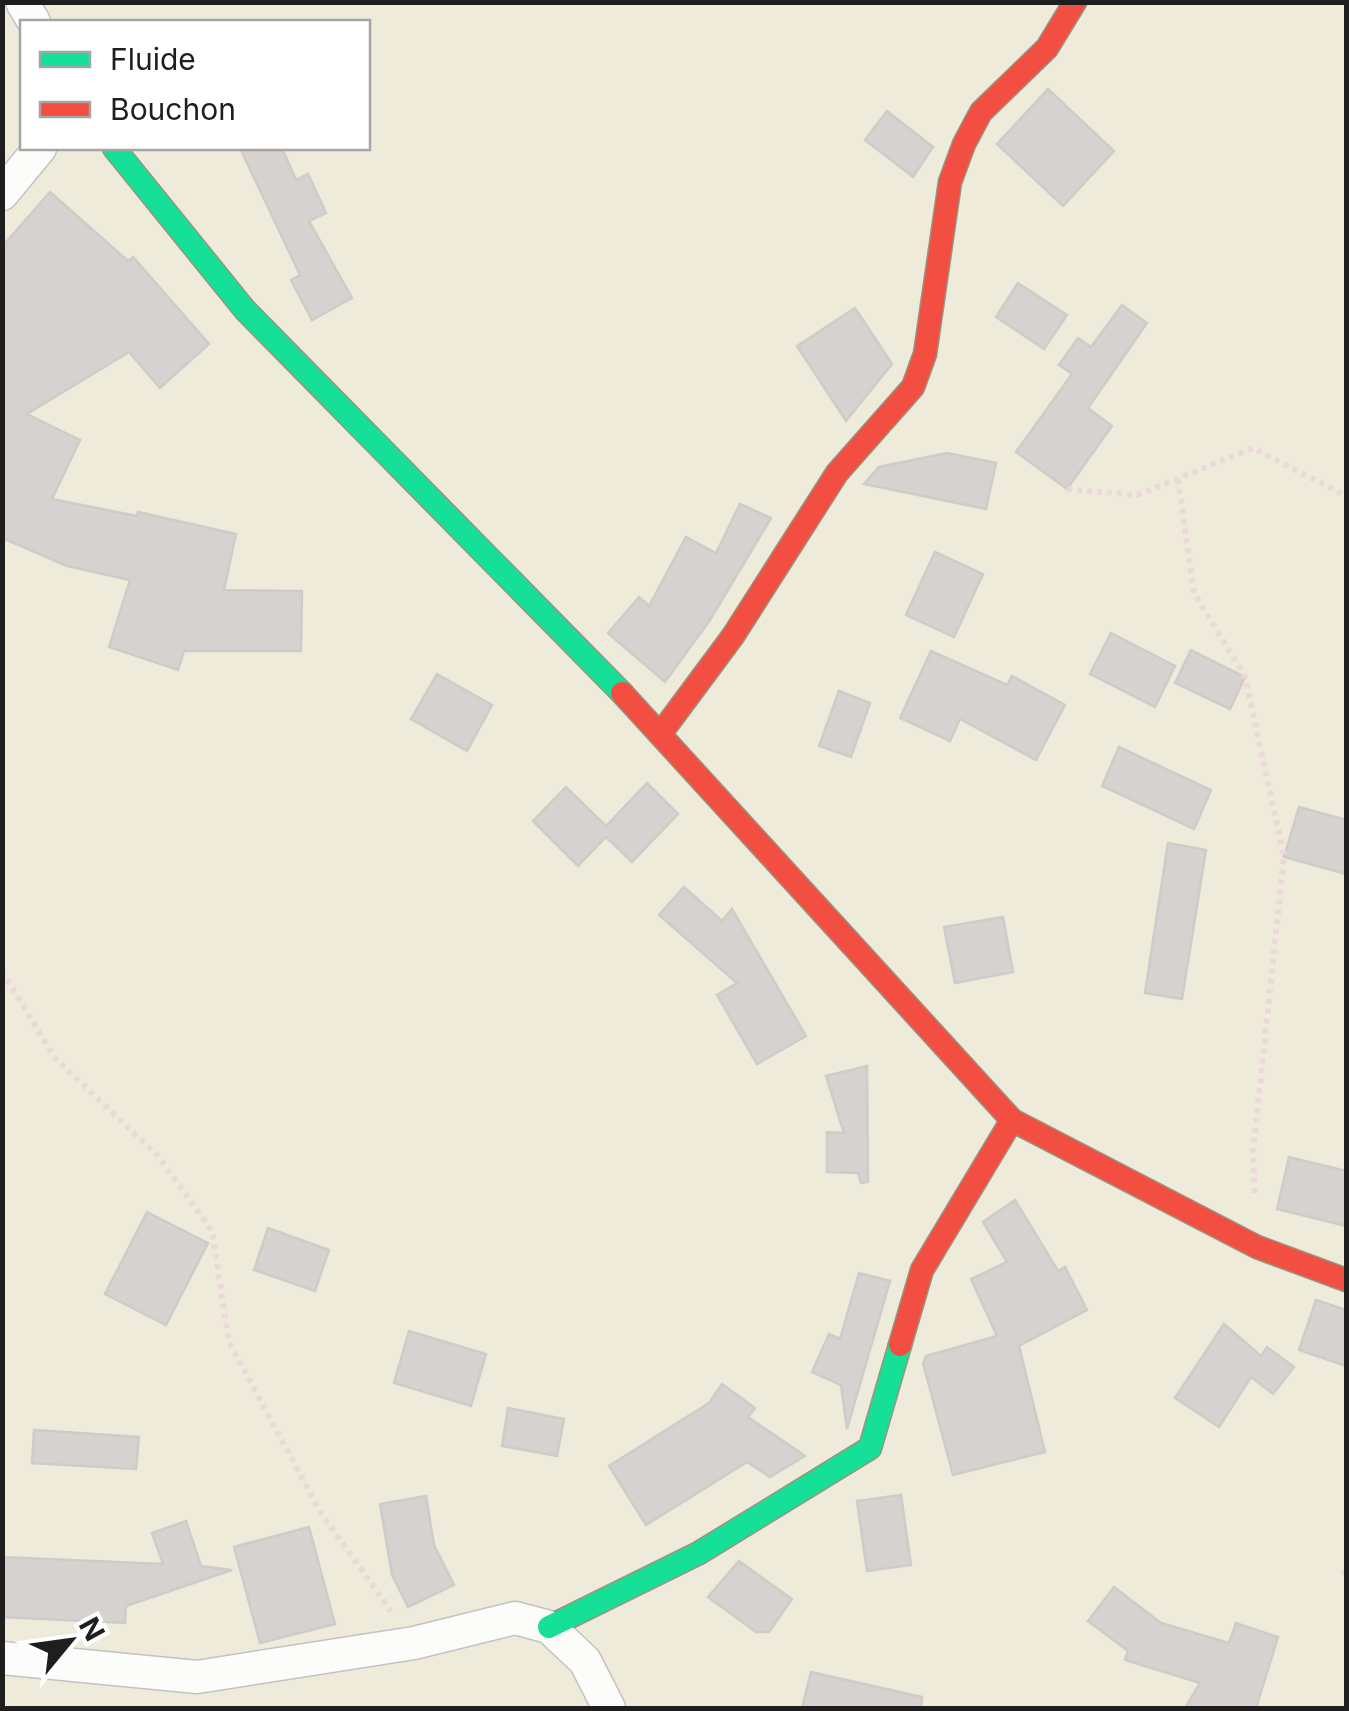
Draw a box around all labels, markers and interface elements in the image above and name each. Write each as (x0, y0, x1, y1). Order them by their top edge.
legend (20, 20, 370, 150)
text: Fluide (110, 41, 196, 77)
text: Bouchon (110, 91, 236, 127)
north arrow (20, 1591, 120, 1691)
text: N (72, 1611, 112, 1646)

